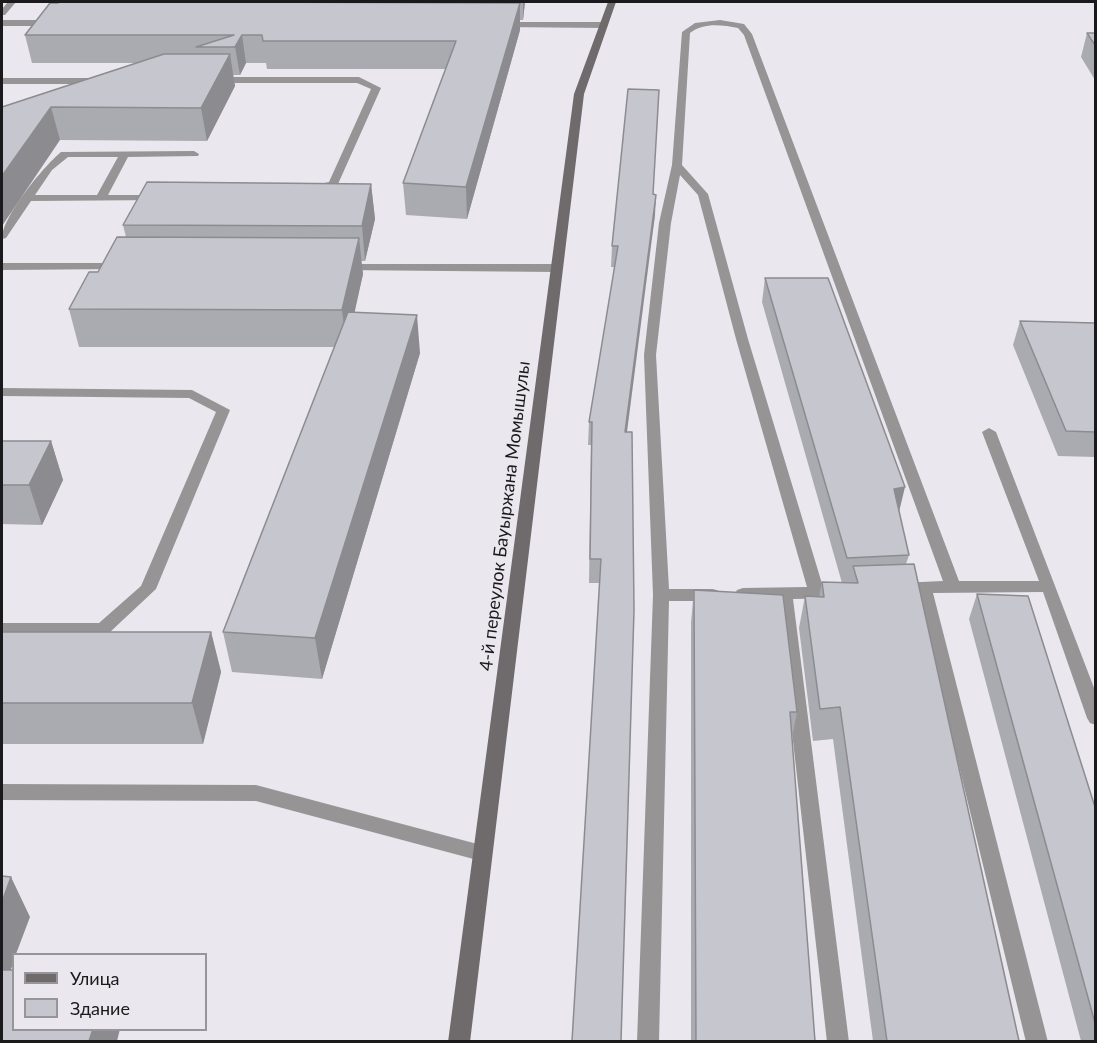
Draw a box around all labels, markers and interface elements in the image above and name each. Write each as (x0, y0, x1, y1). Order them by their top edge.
street label: 4-й переулок Бауыржана Момышулы (475, 360, 535, 672)
legend (12, 953, 207, 1031)
text: Улица (70, 967, 120, 989)
text: Здание (70, 997, 130, 1019)

